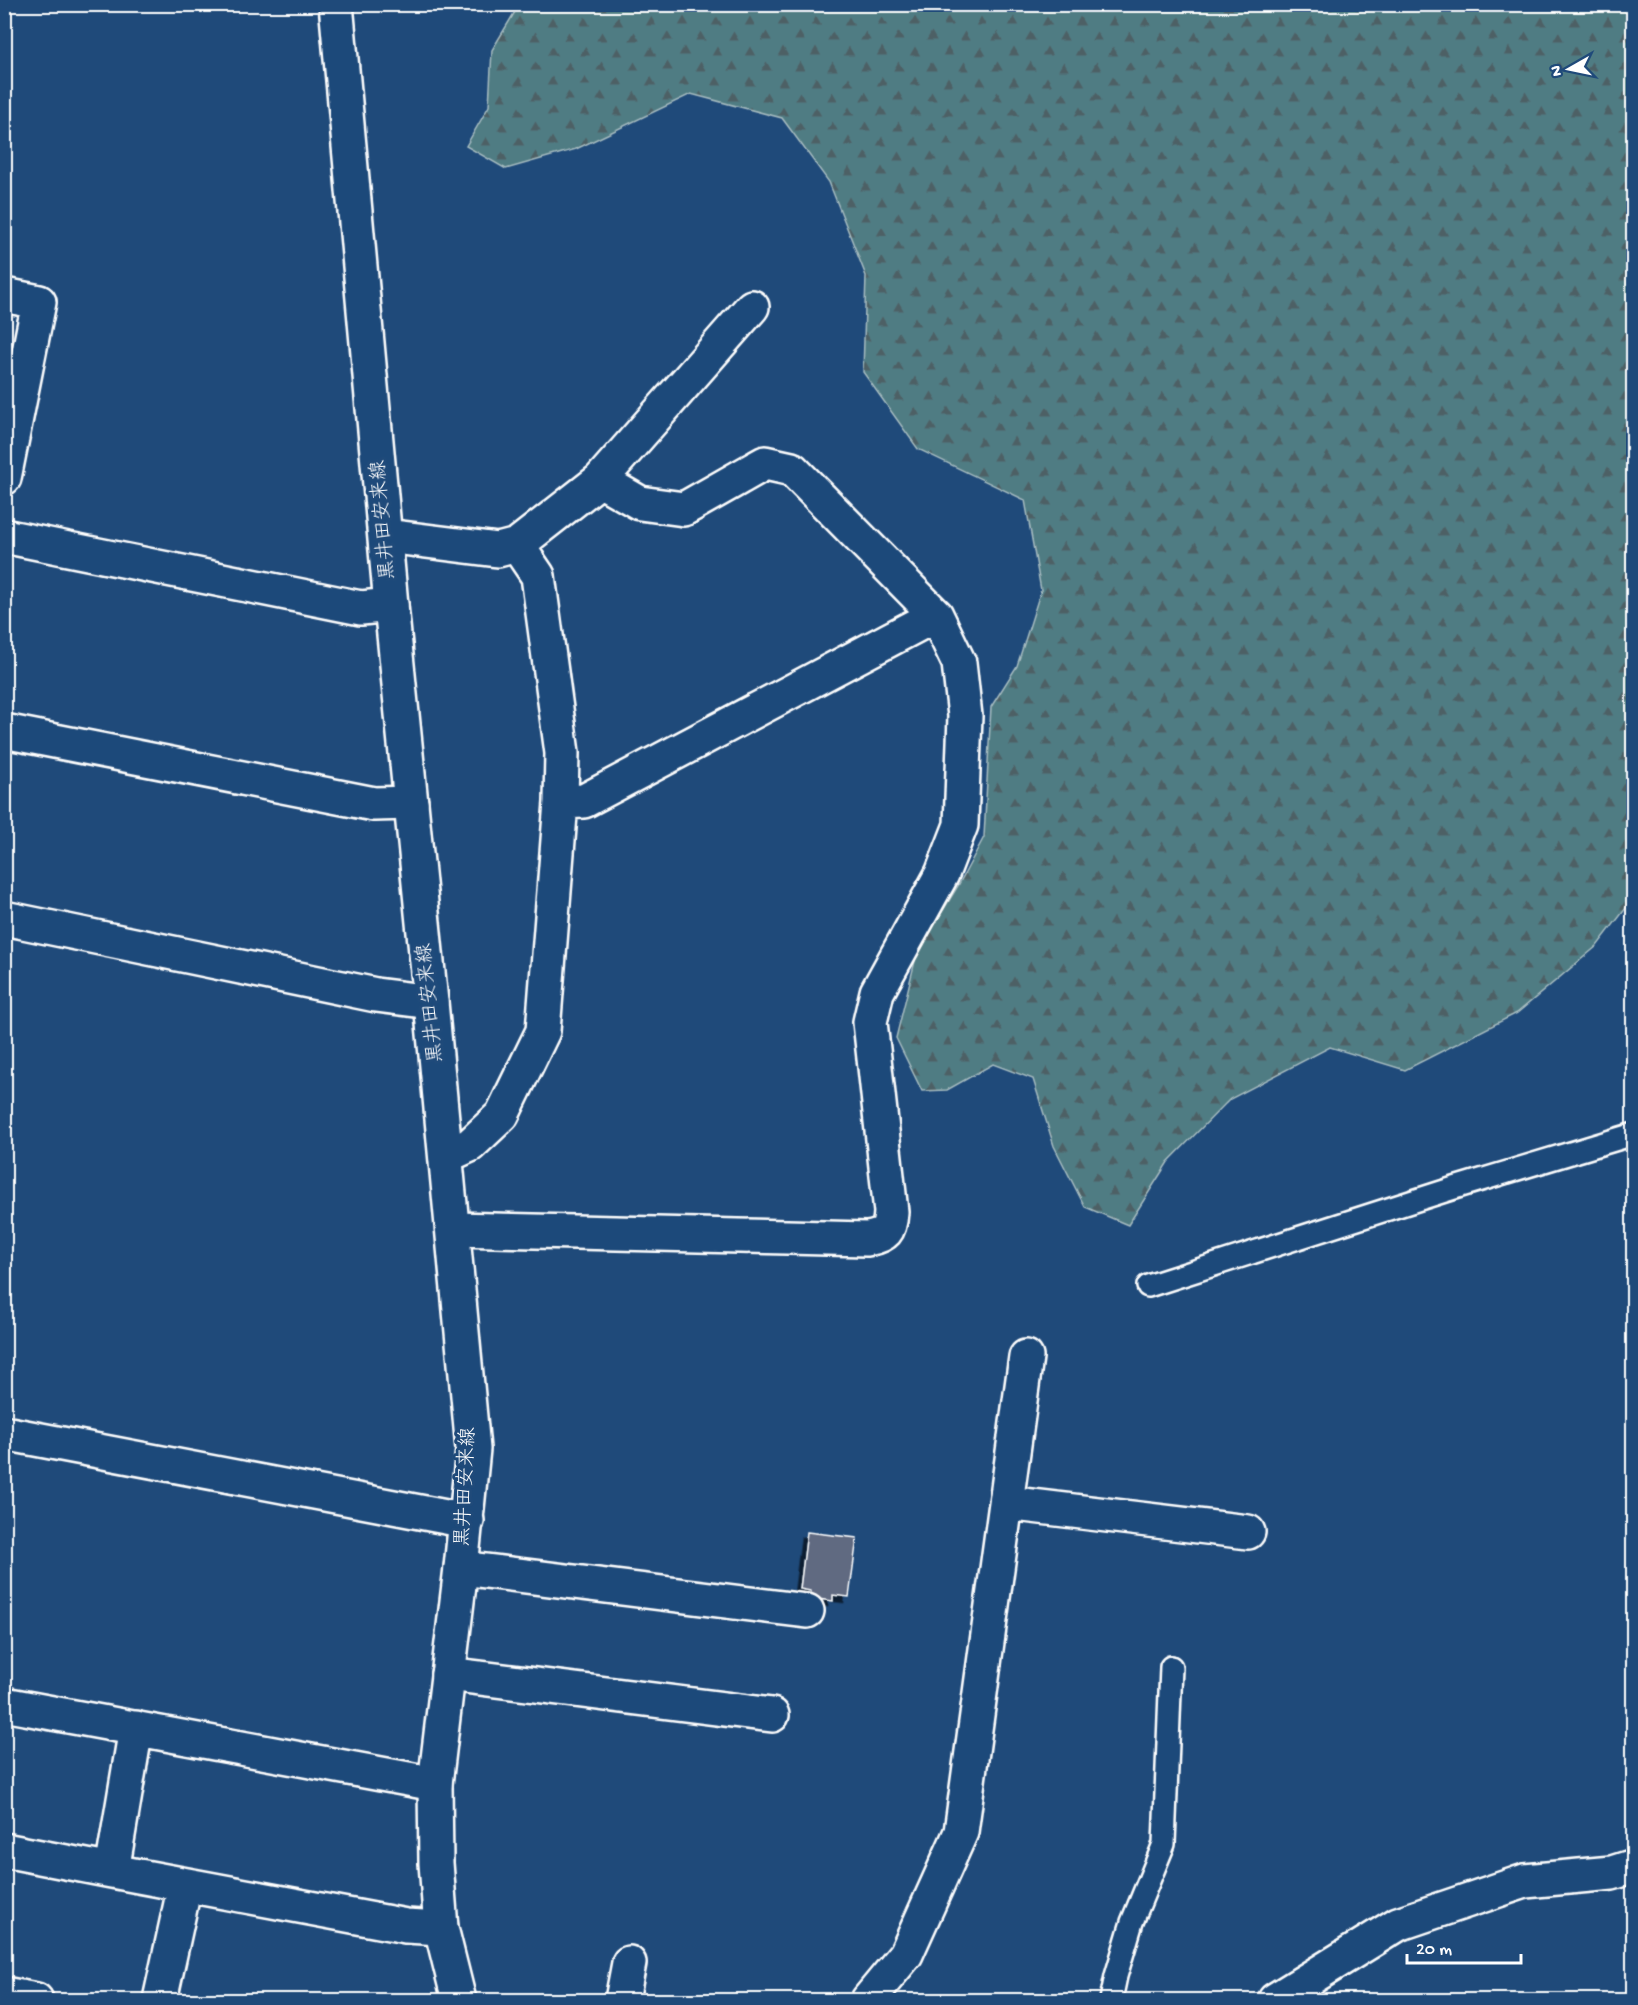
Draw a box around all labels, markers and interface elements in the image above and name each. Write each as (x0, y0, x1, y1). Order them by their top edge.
north arrow (1539, 39, 1599, 99)
text: N (1547, 64, 1568, 77)
street label: 黒井田安来線 (365, 459, 401, 581)
street label: 黒井田安来線 (411, 942, 449, 1064)
street label: 黒井田安来線 (450, 1426, 482, 1548)
scale bar (1407, 1927, 1521, 1965)
text: 20 m (1416, 1940, 1452, 1961)

